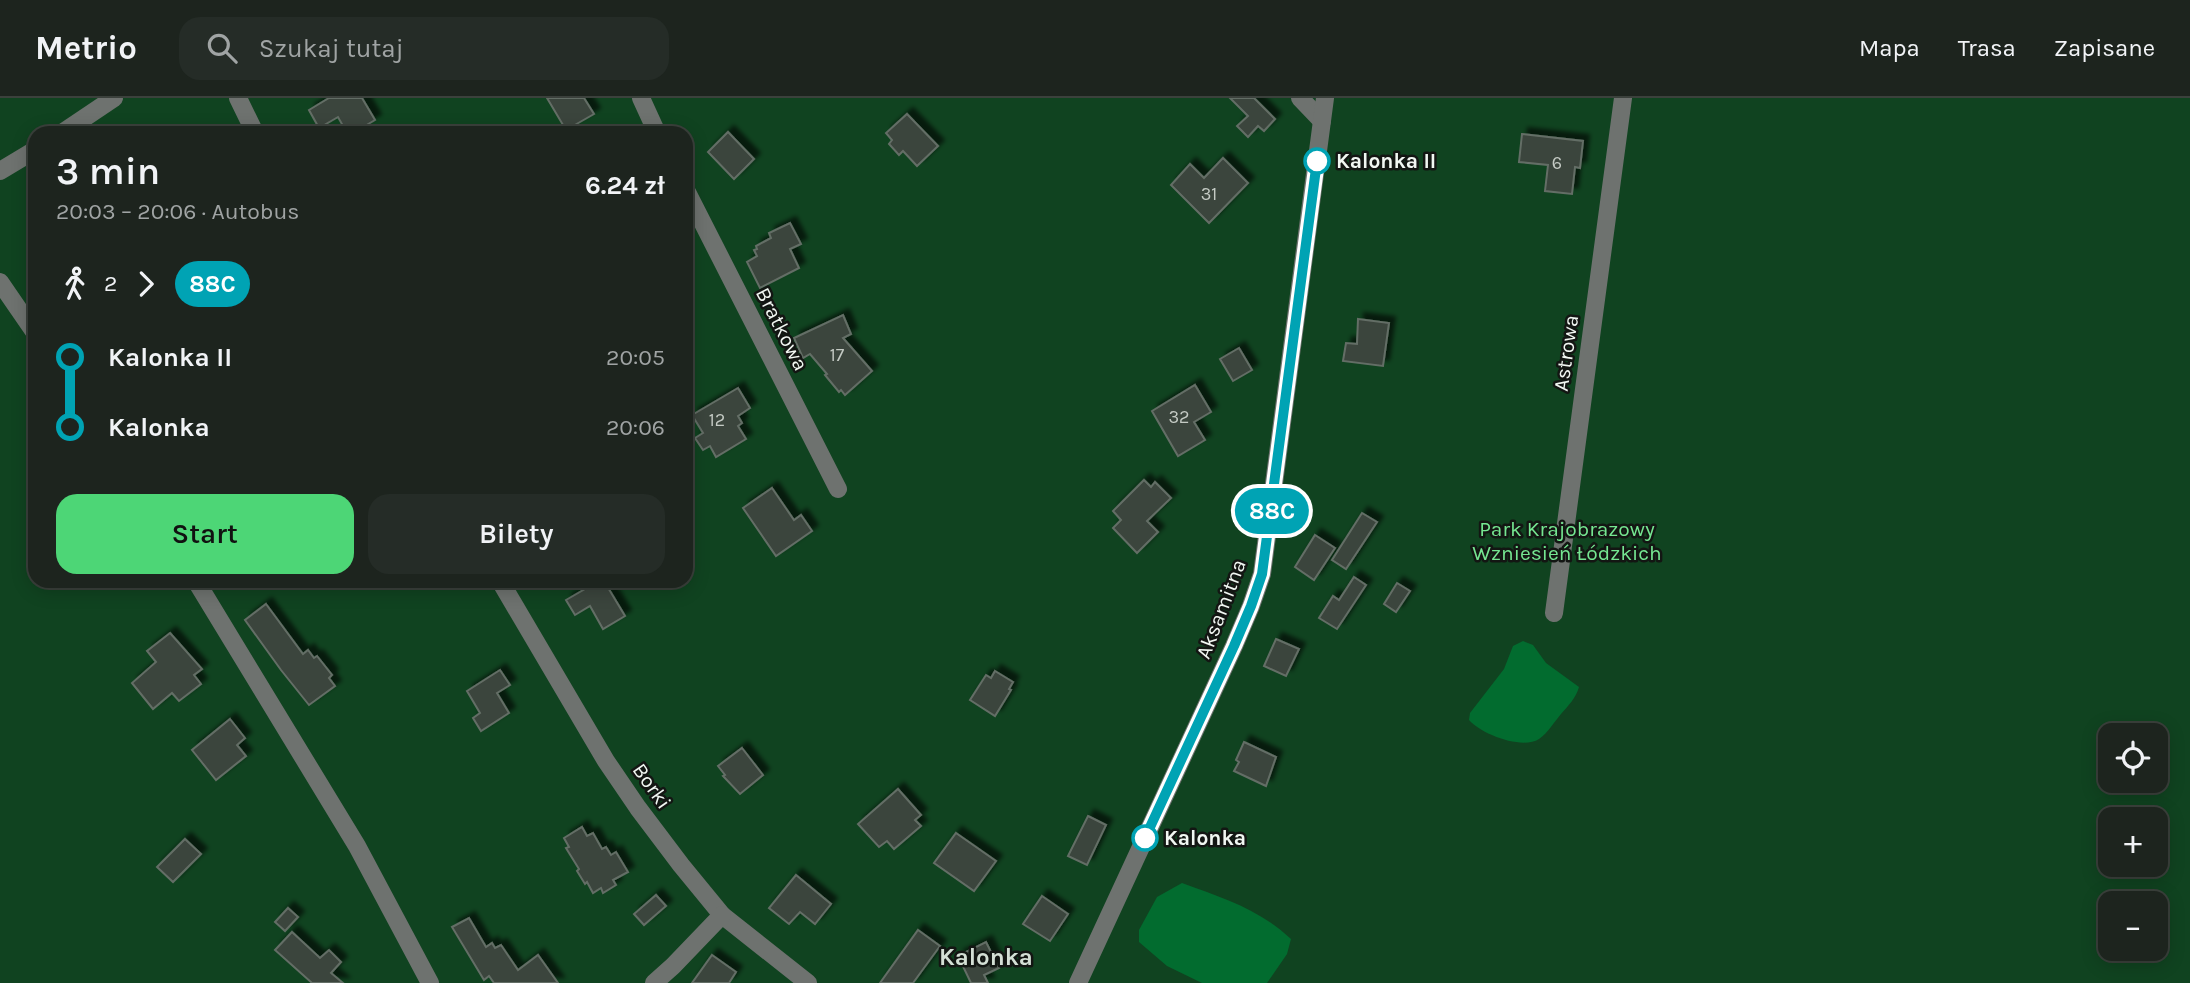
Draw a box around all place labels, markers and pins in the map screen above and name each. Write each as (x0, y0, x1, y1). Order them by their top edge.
marker: Kalonka II (1304, 148, 1330, 174)
place label: Kalonka II (1336, 149, 1436, 173)
marker: Kalonka (1132, 825, 1158, 851)
place label: Kalonka (1164, 826, 1246, 850)

